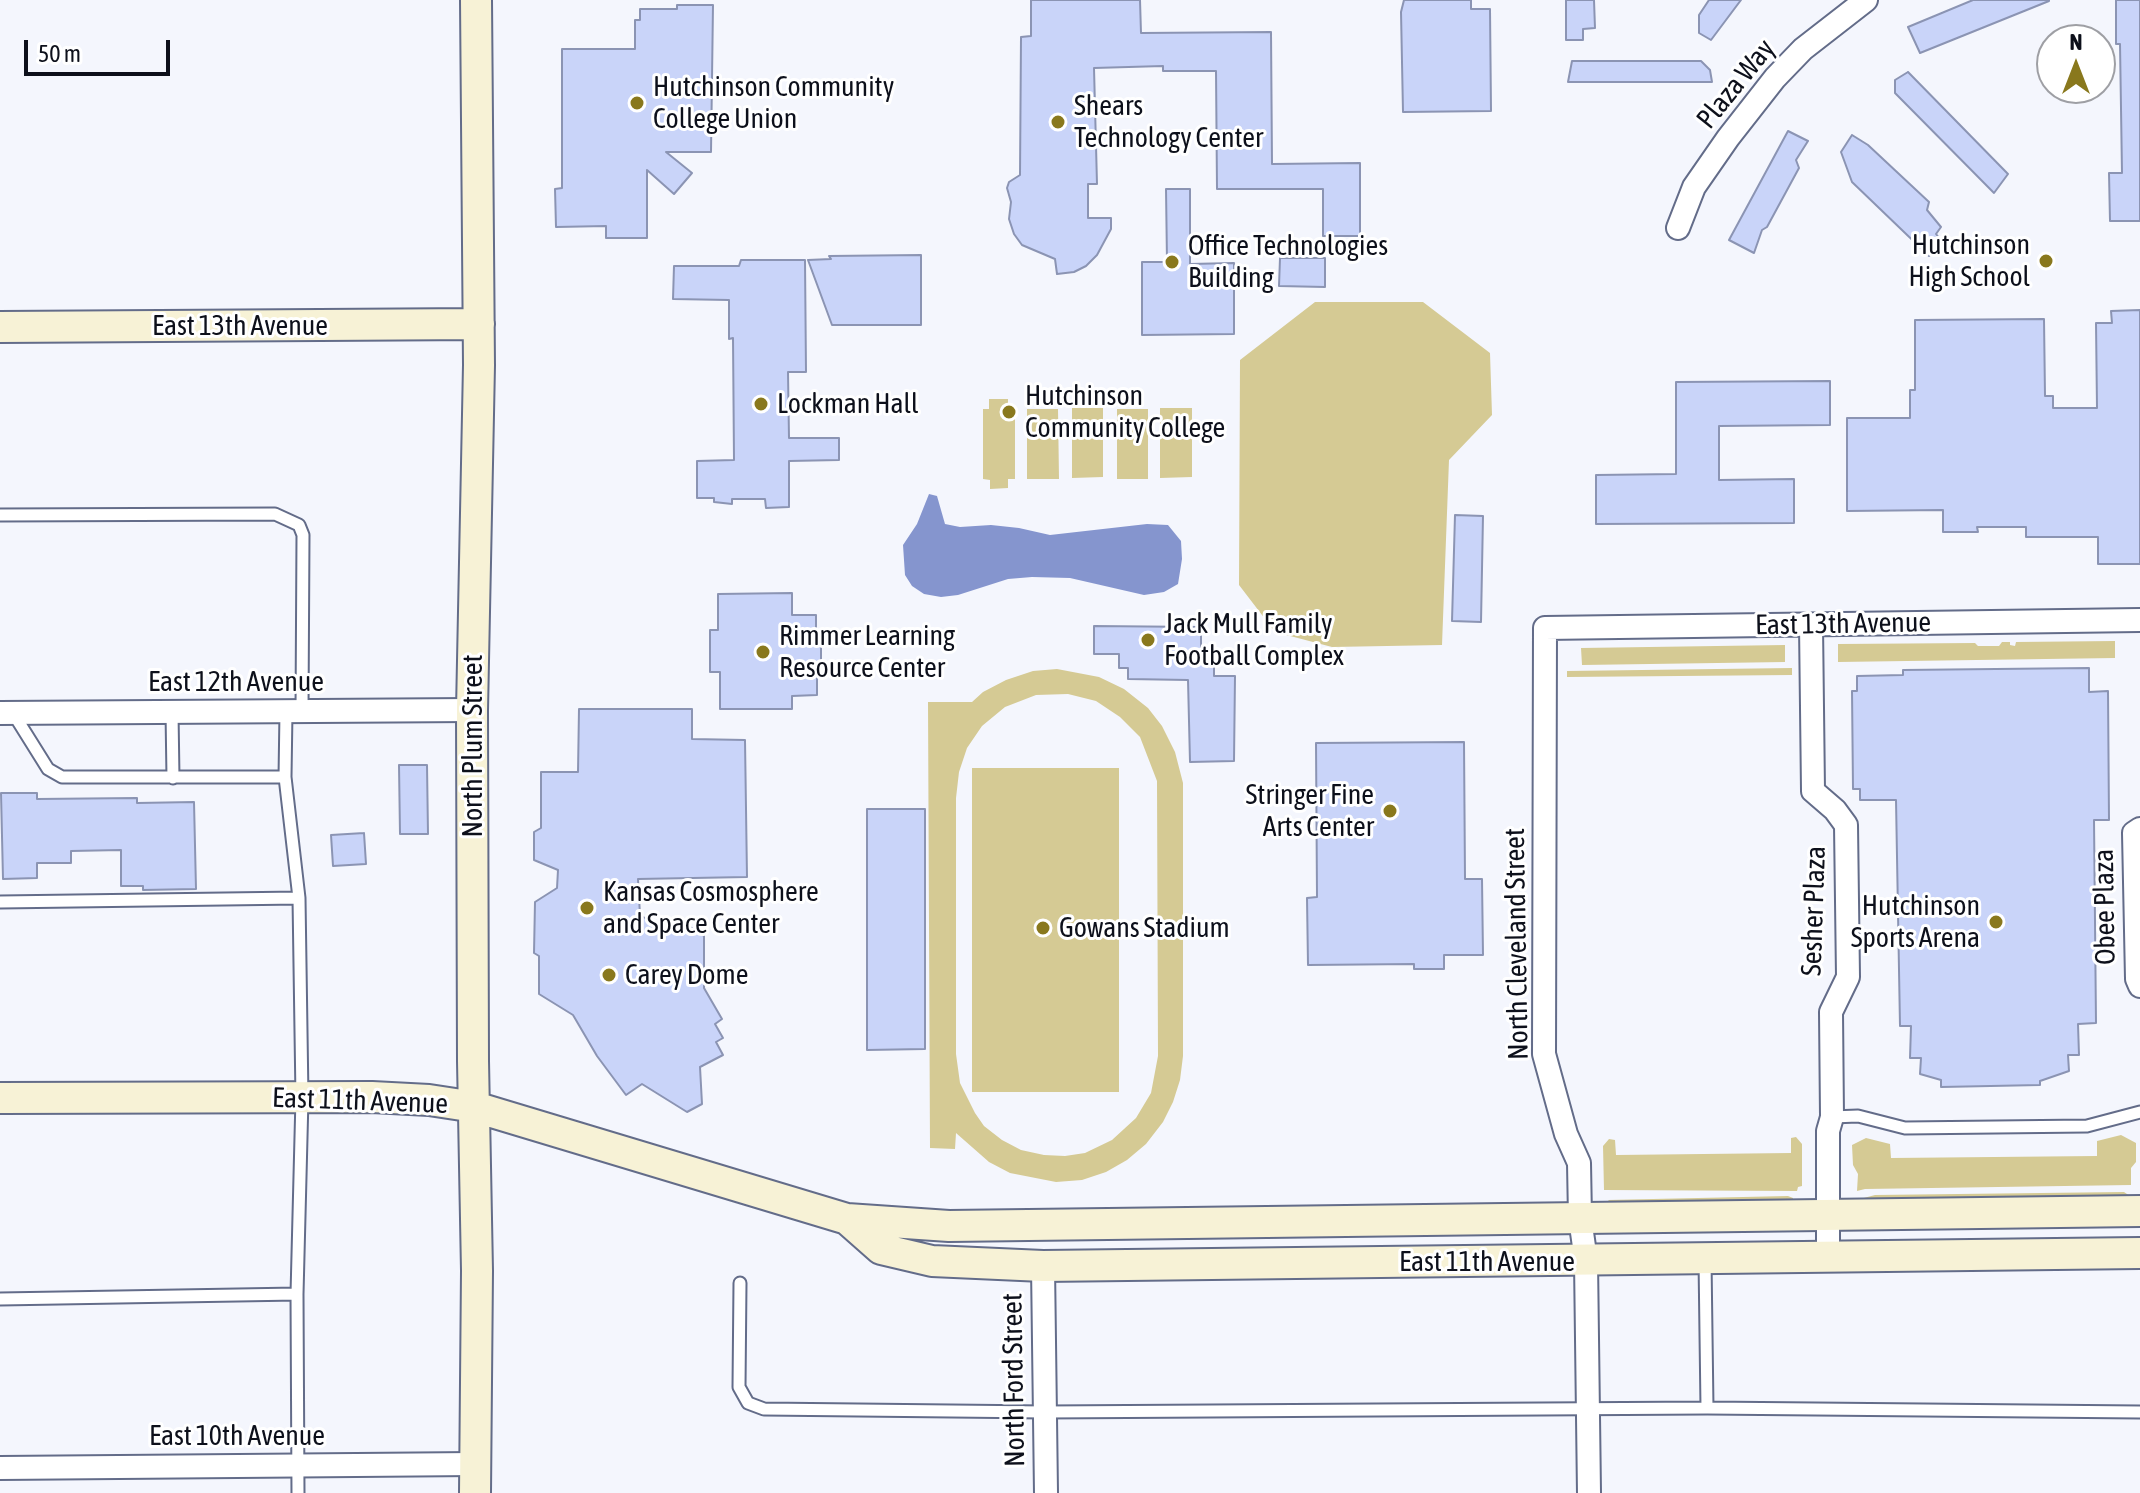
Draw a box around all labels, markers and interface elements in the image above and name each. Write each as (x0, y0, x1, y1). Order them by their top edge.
scale bar (28, 24, 174, 74)
north arrow (2036, 24, 2116, 104)
text: N (2070, 29, 2082, 55)
street label: Plaza Way (1690, 33, 1782, 135)
text: 50 m (38, 40, 81, 67)
place label: Hutchinson Community College Union (653, 70, 894, 136)
place label: Shears Technology Center (1074, 89, 1263, 155)
marker: Hutchinson Community College Union (628, 94, 646, 112)
marker: Shears Technology Center (1049, 113, 1067, 131)
place label: Hutchinson High School (1908, 228, 2030, 294)
place label: Office Technologies Building (1188, 229, 1388, 295)
marker: Hutchinson High School (2037, 252, 2055, 270)
marker: Office Technologies Building (1163, 253, 1181, 271)
street label: East 13th Avenue (152, 309, 328, 343)
place label: Hutchinson Community College (1025, 379, 1225, 445)
place label: Lockman Hall (777, 387, 918, 421)
marker: Lockman Hall (752, 395, 770, 413)
marker: Hutchinson Community College (1000, 403, 1018, 421)
street label: East 13th Avenue (1755, 606, 1931, 642)
place label: Jack Mull Family Football Complex (1164, 607, 1344, 673)
place label: Rimmer Learning Resource Center (779, 619, 955, 685)
marker: Jack Mull Family Football Complex (1139, 631, 1157, 649)
marker: Rimmer Learning Resource Center (754, 643, 772, 661)
street label: North Plum Street (456, 654, 490, 838)
street label: East 12th Avenue (148, 665, 324, 699)
place label: Stringer Fine Arts Center (1246, 778, 1374, 844)
marker: Stringer Fine Arts Center (1381, 802, 1399, 820)
street label: North Cleveland Street (1498, 828, 1536, 1060)
street label: Sesher Plaza (1795, 845, 1833, 977)
street label: Obee Plaza (2087, 849, 2123, 965)
place label: Kansas Cosmosphere and Space Center (603, 875, 819, 941)
place label: Hutchinson Sports Arena (1851, 889, 1980, 955)
marker: Kansas Cosmosphere and Space Center (578, 899, 596, 917)
place label: Gowans Stadium (1059, 911, 1230, 945)
marker: Hutchinson Sports Arena (1987, 913, 2005, 931)
marker: Gowans Stadium (1034, 919, 1052, 937)
place label: Carey Dome (625, 958, 748, 992)
marker: Carey Dome (600, 966, 618, 984)
street label: East 11th Avenue (271, 1081, 449, 1121)
street label: East 11th Avenue (1399, 1245, 1575, 1279)
street label: North Ford Street (996, 1293, 1032, 1467)
street label: East 10th Avenue (149, 1419, 325, 1453)

